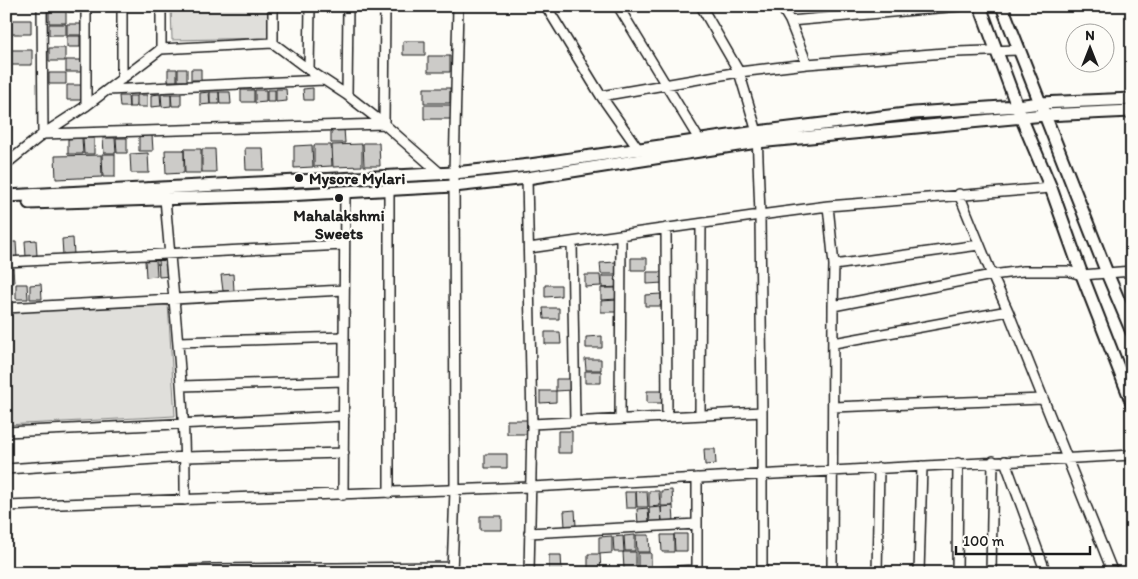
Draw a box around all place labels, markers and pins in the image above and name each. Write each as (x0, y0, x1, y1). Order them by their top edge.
place label: Mysore Mylari (309, 169, 405, 189)
marker: Mysore Mylari (293, 172, 305, 184)
marker: Mahalakshmi Sweets (333, 192, 345, 204)
place label: Mahalakshmi Sweets (293, 206, 385, 243)

